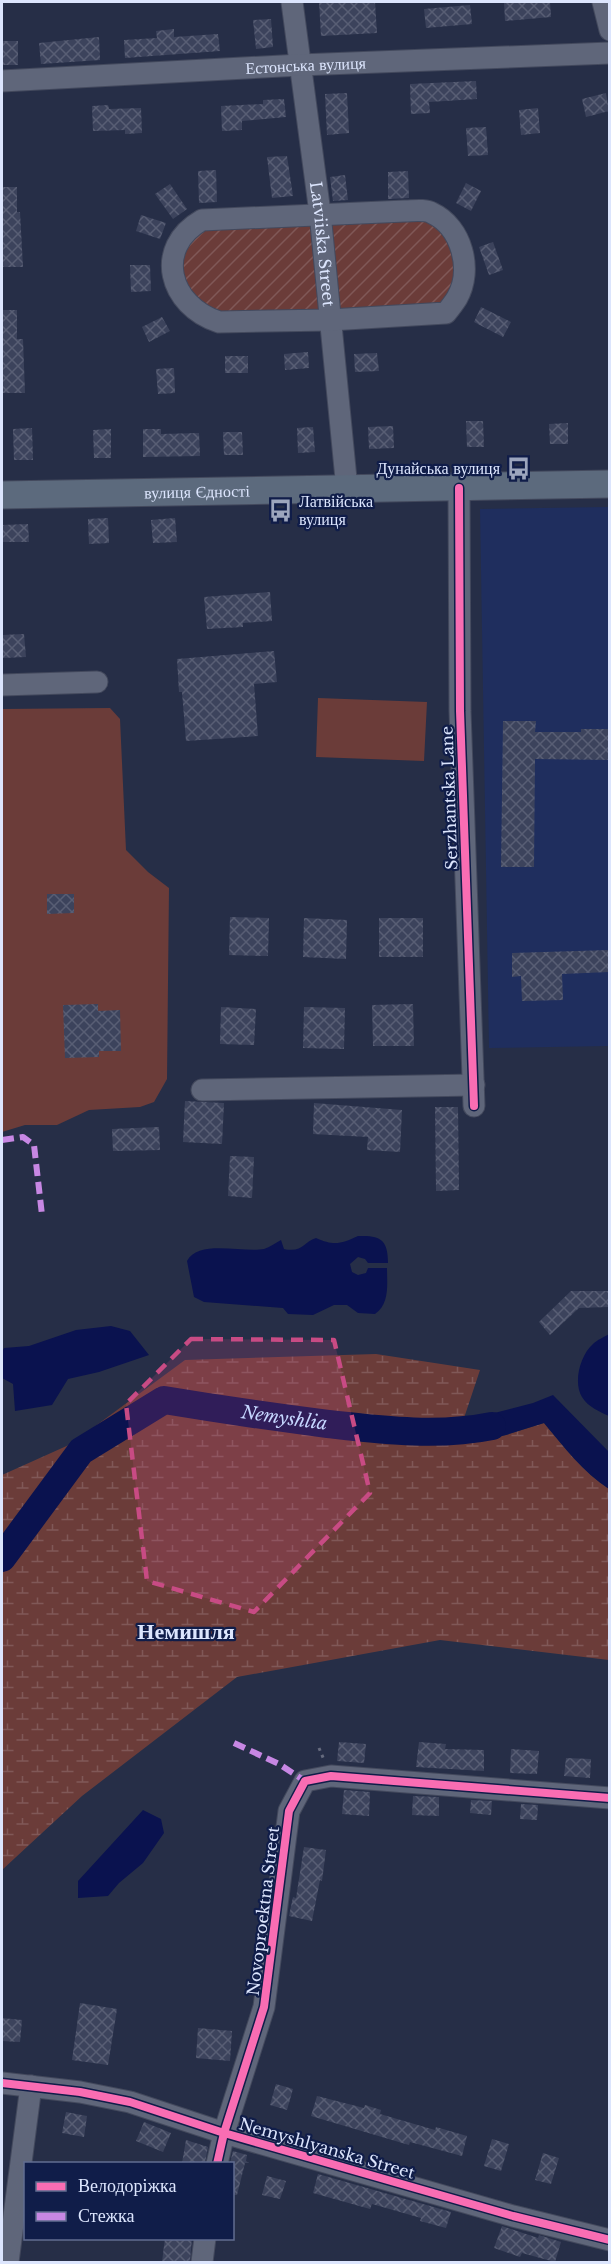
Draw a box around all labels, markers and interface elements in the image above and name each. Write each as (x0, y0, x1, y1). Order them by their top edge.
street label: Естонська вулиця (245, 52, 367, 78)
street label: Latviiska Street (306, 180, 339, 308)
bus stop icon: Дунайська вулиця (505, 455, 531, 481)
place label: Дунайська вулиця (376, 458, 501, 478)
street label: вулиця Єдності (144, 481, 250, 502)
place label: Латвійська вулиця (299, 491, 373, 529)
bus stop icon: Латвійська вулиця (268, 497, 294, 523)
street label: Serzhantska Lane (436, 726, 462, 870)
water label: Nemyshlia (239, 1401, 329, 1435)
district label: Немишля (137, 1618, 235, 1645)
street label: Novoproektna Street (243, 1825, 283, 1997)
street label: Nemyshlyanska Street (237, 2113, 417, 2183)
legend (24, 2162, 234, 2240)
text: Велодоріжка (78, 2175, 177, 2197)
text: Стежка (78, 2205, 135, 2227)

